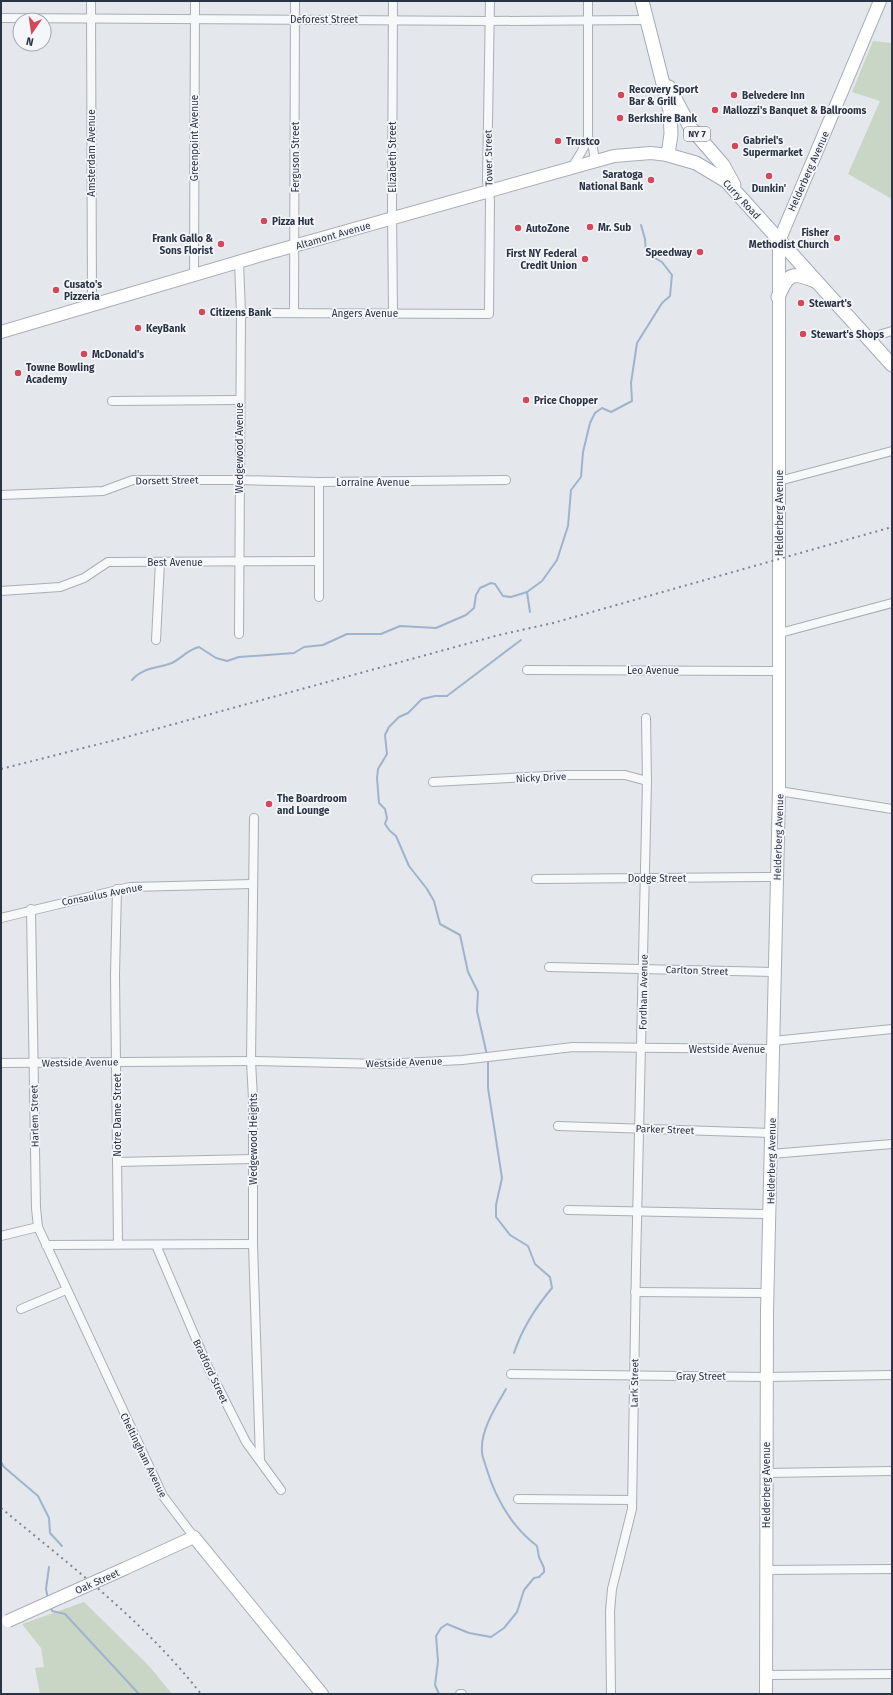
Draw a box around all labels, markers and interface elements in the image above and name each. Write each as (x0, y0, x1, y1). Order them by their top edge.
north arrow (12, 12, 52, 52)
street label: Deforest Street (290, 14, 358, 26)
text: N (25, 34, 35, 48)
place label: Recovery Sport Bar & Grill (629, 84, 699, 108)
marker: Recovery Sport Bar & Grill (616, 90, 626, 100)
marker: Belvedere Inn (729, 90, 739, 100)
place label: Belvedere Inn (742, 90, 805, 102)
street label: Greenpoint Avenue (189, 95, 201, 181)
marker: Mallozzi's Banquet & Ballrooms (710, 105, 720, 115)
place label: Mallozzi's Banquet & Ballrooms (723, 105, 867, 117)
street label: Amsterdam Avenue (86, 109, 98, 197)
marker: Berkshire Bank (615, 113, 625, 123)
place label: Berkshire Bank (628, 113, 698, 125)
street label: Ferguson Street (290, 121, 302, 192)
street label: Elizabeth Street (387, 121, 399, 193)
road number: NY 7 (684, 127, 710, 141)
street label: Tower Street (482, 129, 495, 186)
street label: Helderberg Avenue (786, 129, 832, 213)
place label: Gabriel's Supermarket (743, 135, 803, 159)
marker: Trustco (553, 136, 563, 146)
place label: Trustco (566, 136, 600, 148)
marker: Gabriel's Supermarket (730, 141, 740, 151)
place label: Saratoga National Bank (579, 169, 644, 193)
marker: Dunkin' (764, 171, 774, 181)
marker: Saratoga National Bank (646, 175, 656, 185)
street label: Curry Road (720, 177, 763, 222)
place label: Dunkin' (752, 183, 786, 195)
marker: Pizza Hut (259, 216, 269, 226)
place label: Pizza Hut (272, 216, 314, 228)
street label: Altamont Avenue (294, 220, 372, 252)
marker: Mr. Sub (585, 222, 595, 232)
place label: Mr. Sub (598, 222, 631, 234)
marker: AutoZone (513, 223, 523, 233)
place label: AutoZone (525, 223, 570, 235)
place label: Fisher Methodist Church (749, 227, 830, 251)
place label: Frank Gallo & Sons Florist (152, 233, 213, 257)
marker: Fisher Methodist Church (832, 233, 842, 243)
marker: Frank Gallo & Sons Florist (216, 239, 226, 249)
place label: Speedway (645, 247, 693, 259)
marker: Speedway (695, 247, 705, 257)
place label: First NY Federal Credit Union (506, 248, 577, 272)
marker: First NY Federal Credit Union (580, 254, 590, 264)
place label: Cusato's Pizzeria (64, 279, 102, 303)
marker: Cusato's Pizzeria (51, 285, 61, 295)
marker: Stewart's (796, 298, 806, 308)
place label: Stewart's (809, 298, 852, 310)
marker: Citizens Bank (197, 307, 207, 317)
place label: Citizens Bank (210, 307, 272, 319)
street label: Angers Avenue (332, 308, 398, 320)
marker: KeyBank (133, 323, 143, 333)
place label: KeyBank (146, 323, 186, 335)
marker: Stewart's Shops (798, 329, 808, 339)
place label: Stewart's Shops (811, 329, 884, 341)
marker: McDonald's (79, 349, 89, 359)
place label: McDonald's (92, 349, 144, 361)
place label: Towne Bowling Academy (25, 362, 95, 386)
marker: Towne Bowling Academy (13, 368, 23, 378)
marker: Price Chopper (521, 395, 531, 405)
place label: Price Chopper (534, 395, 599, 407)
street label: Wedgewood Avenue (234, 403, 246, 493)
street label: Helderberg Avenue (774, 470, 786, 556)
street label: Dorsett Street (135, 474, 199, 488)
street label: Lorraine Avenue (336, 477, 410, 489)
street label: Best Avenue (147, 557, 203, 569)
street label: Leo Avenue (627, 665, 679, 677)
street label: Nicky Drive (515, 771, 567, 785)
place label: The Boardroom and Lounge (277, 793, 347, 817)
street label: Helderberg Avenue (771, 794, 787, 880)
marker: The Boardroom and Lounge (264, 799, 274, 809)
street label: Dodge Street (628, 873, 687, 885)
street label: Consaulus Avenue (61, 881, 144, 909)
street label: Fordham Avenue (637, 954, 651, 1030)
street label: Carlton Street (665, 964, 729, 978)
street label: Westside Avenue (689, 1044, 765, 1056)
street label: Westside Avenue (42, 1056, 118, 1070)
street label: Westside Avenue (366, 1056, 443, 1070)
street label: Notre Dame Street (112, 1073, 124, 1157)
street label: Harlem Street (28, 1084, 42, 1147)
street label: Wedgewood Heights (248, 1093, 260, 1185)
street label: Helderberg Avenue (765, 1118, 779, 1204)
street label: Parker Street (635, 1123, 695, 1137)
street label: Bradford Street (190, 1337, 230, 1406)
street label: Lark Street (629, 1358, 641, 1408)
street label: Gray Street (676, 1371, 726, 1383)
street label: Cheltingham Avenue (117, 1411, 169, 1500)
street label: Helderberg Avenue (761, 1442, 773, 1528)
street label: Oak Street (73, 1567, 122, 1597)

